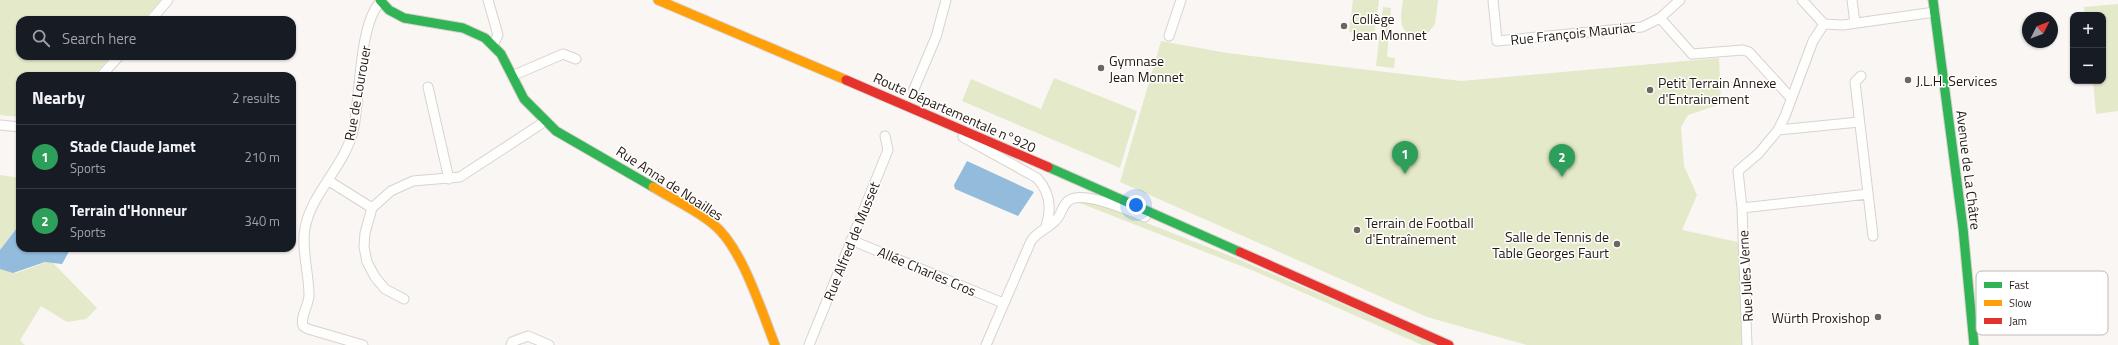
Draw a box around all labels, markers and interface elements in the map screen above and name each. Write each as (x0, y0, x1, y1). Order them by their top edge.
place label: Collège Jean Monnet (1352, 8, 1427, 45)
north arrow (2022, 12, 2058, 48)
map controls (2070, 12, 2106, 84)
button: + (2070, 12, 2106, 48)
search box (16, 16, 296, 60)
street label: Rue François Mauriac (1509, 16, 1637, 50)
marker: Collège Jean Monnet (1339, 21, 1349, 31)
icon: search (30, 27, 52, 49)
text: Search here (62, 27, 136, 50)
street label: Rue de Lourouer (338, 43, 376, 142)
button: − (2070, 48, 2106, 84)
place label: Gymnase Jean Monnet (1109, 50, 1184, 87)
marker: Gymnase Jean Monnet (1096, 63, 1106, 73)
street label: Route Départementale n°920 (870, 67, 1040, 157)
place label: J.L.H. Services (1916, 70, 1997, 91)
place label: Petit Terrain Annexe d'Entrainement (1658, 72, 1776, 109)
marker: J.L.H. Services (1903, 75, 1913, 85)
text: Nearby (32, 85, 85, 111)
marker: Petit Terrain Annexe d'Entrainement (1645, 85, 1655, 95)
text: 2 results (232, 88, 280, 108)
street label: Avenue de La Châtre (1951, 109, 1987, 231)
text: Stade Claude Jamet (70, 135, 196, 158)
street label: Rue Anna de Noailles (612, 140, 728, 226)
pin: 1 (1392, 141, 1418, 174)
pin: 2 (1549, 144, 1575, 177)
text: 1 (41, 147, 49, 167)
text: 210 m (244, 147, 280, 167)
text: Sports (70, 158, 106, 178)
street label: Rue Alfred de Musset (818, 178, 884, 304)
your location (1126, 195, 1146, 215)
text: Terrain d'Honneur (70, 199, 187, 222)
text: 2 (41, 211, 49, 231)
text: 340 m (244, 211, 280, 231)
place label: Terrain de Football d'Entraînement (1365, 212, 1474, 249)
text: Sports (70, 222, 106, 242)
marker: Terrain de Football d'Entraînement (1352, 225, 1362, 235)
place label: Salle de Tennis de Table Georges Faurt (1492, 226, 1609, 263)
street label: Rue Jules Verne (1732, 230, 1758, 322)
marker: Salle de Tennis de Table Georges Faurt (1612, 239, 1622, 249)
street label: Allée Charles Cros (875, 241, 979, 301)
legend (1976, 271, 2108, 335)
text: Fast (2009, 277, 2029, 293)
text: Slow (2009, 295, 2032, 311)
place label: Würth Proxishop (1772, 307, 1870, 328)
marker: Würth Proxishop (1873, 312, 1883, 322)
text: Jam (2009, 313, 2027, 329)

